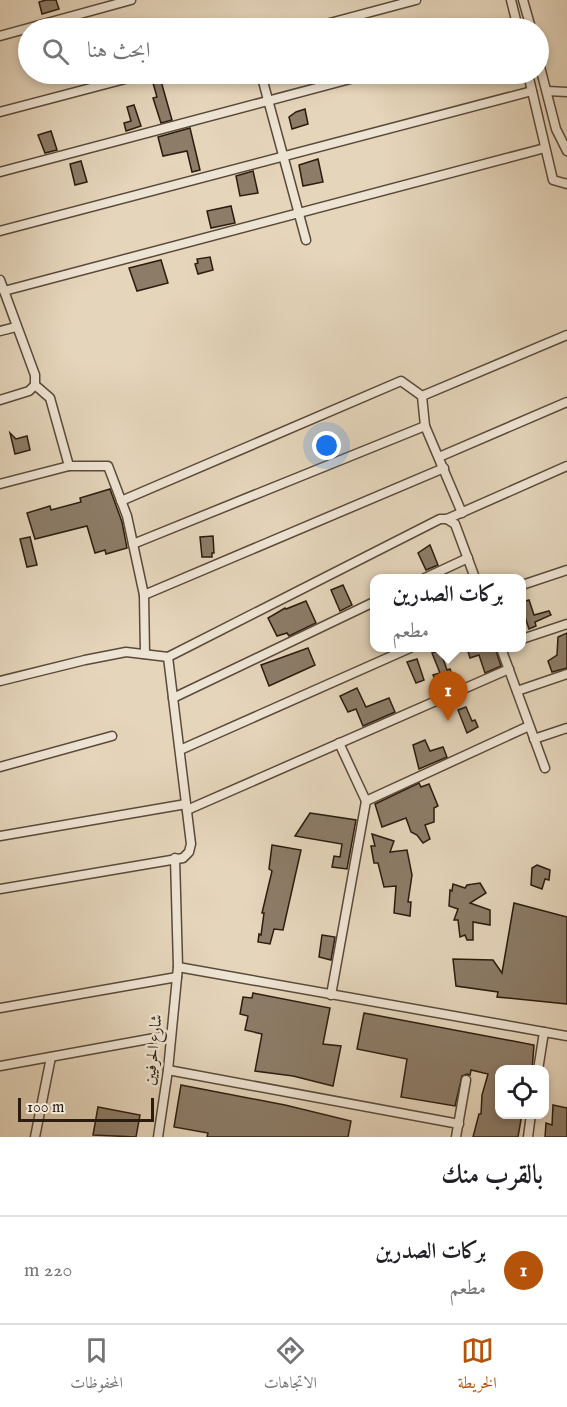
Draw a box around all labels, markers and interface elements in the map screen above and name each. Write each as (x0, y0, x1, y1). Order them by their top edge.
search box (18, 18, 549, 84)
icon: search (39, 35, 72, 68)
text: ابحث هنا (87, 37, 150, 65)
your location (312, 431, 341, 460)
popup (370, 574, 526, 652)
text: بركات الصدرين (393, 581, 503, 609)
text: مطعم (393, 619, 429, 644)
pin: 1 (428, 672, 468, 721)
street label: شارع الحرفيين (140, 1014, 170, 1087)
map controls (495, 1065, 549, 1119)
button: locate (495, 1065, 549, 1119)
scale bar (18, 1095, 154, 1122)
text: 100 m (27, 1098, 64, 1118)
text: بالقرب منك (441, 1159, 543, 1192)
text: بركات الصدرين (375, 1238, 486, 1266)
text: 220 m (24, 1258, 72, 1283)
text: 1 (520, 1258, 527, 1283)
text: مطعم (449, 1276, 486, 1301)
tab: المحفوظات (70, 1334, 123, 1398)
tab: الاتجاهات (264, 1334, 317, 1398)
tab: الخريطة (458, 1334, 497, 1398)

